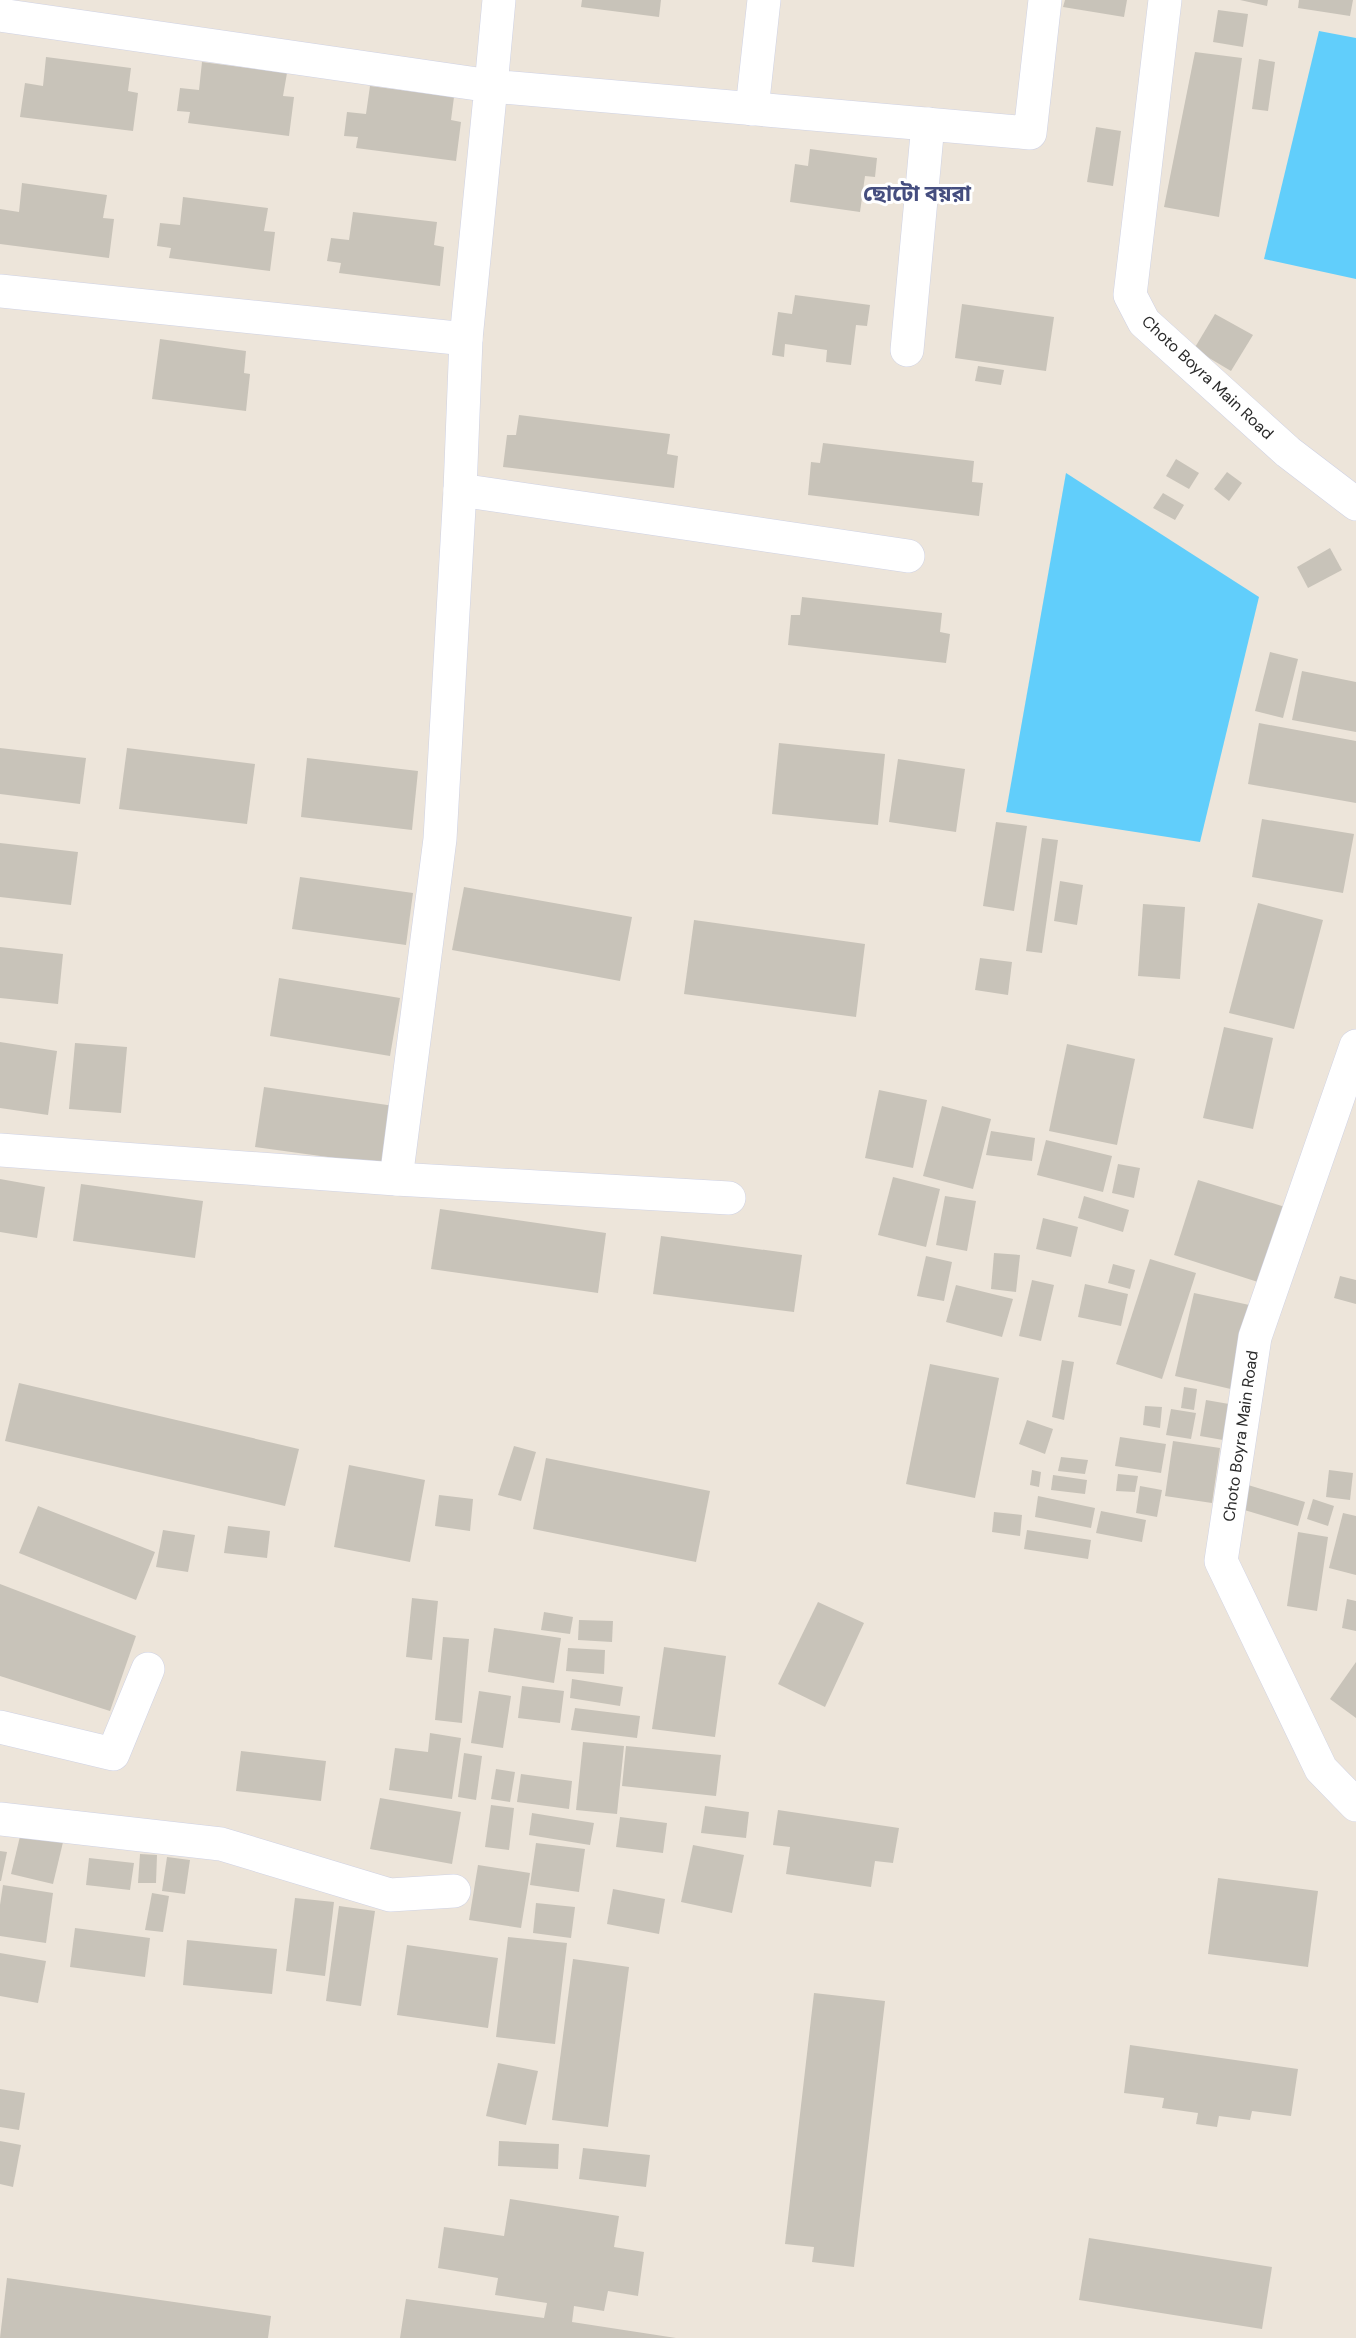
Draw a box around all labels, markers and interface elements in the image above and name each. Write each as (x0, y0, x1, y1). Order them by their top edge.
district label: ছোটো বয়রা (863, 179, 972, 208)
street label: Choto Boyra Main Road (1137, 311, 1278, 444)
street label: Choto Boyra Main Road (1218, 1349, 1263, 1523)

